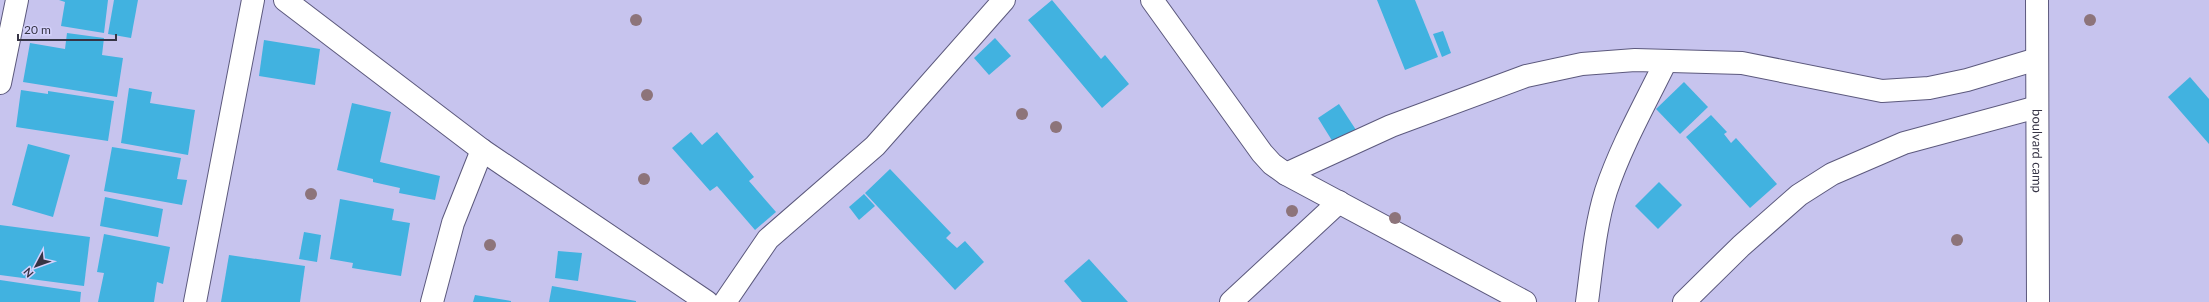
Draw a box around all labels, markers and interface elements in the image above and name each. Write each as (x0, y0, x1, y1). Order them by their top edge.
scale bar (18, 16, 116, 42)
text: 20 m (24, 22, 51, 37)
street label: boulvard camp (2029, 109, 2046, 193)
north arrow (16, 246, 56, 286)
text: N (20, 265, 36, 280)

